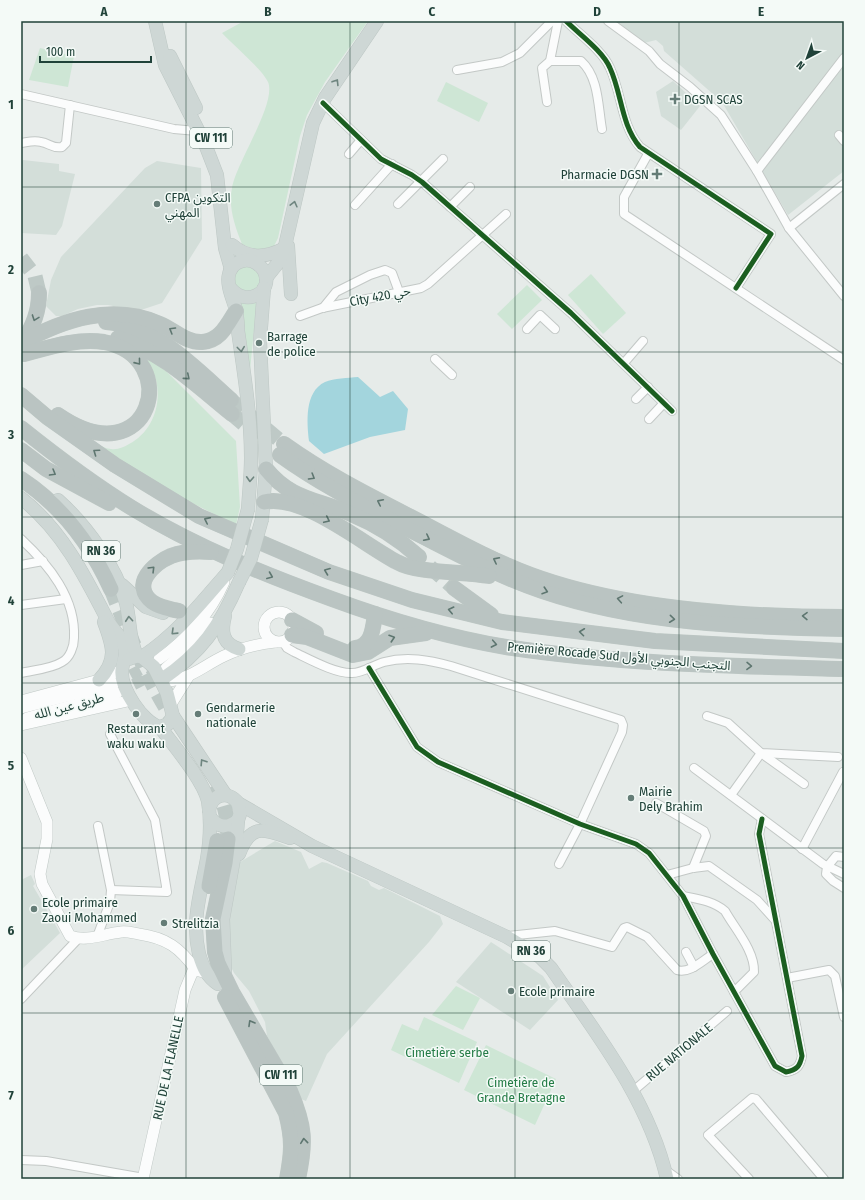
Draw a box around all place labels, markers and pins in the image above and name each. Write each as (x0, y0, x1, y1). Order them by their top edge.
place label: DGSN SCAS (684, 92, 743, 107)
marker: DGSN SCAS (669, 93, 681, 105)
place label: Pharmacie DGSN (561, 167, 649, 182)
marker: Pharmacie DGSN (652, 169, 662, 179)
place label: CFPA التكوين المهني (165, 190, 231, 223)
marker: CFPA التكوين المهني (152, 199, 162, 209)
place label: Barrage de police (267, 329, 316, 359)
marker: Barrage de police (254, 338, 264, 348)
place label: Gendarmerie nationale (206, 700, 275, 730)
marker: Restaurant waku waku (131, 709, 141, 719)
marker: Gendarmerie nationale (193, 709, 203, 719)
place label: Restaurant waku waku (107, 721, 166, 751)
place label: Mairie Dely Brahim (639, 784, 703, 814)
marker: Mairie Dely Brahim (626, 793, 636, 803)
place label: Ecole primaire Zaoui Mohammed (42, 895, 137, 925)
marker: Ecole primaire Zaoui Mohammed (29, 904, 39, 914)
place label: Strelitzia (172, 916, 219, 931)
marker: Strelitzia (159, 918, 169, 928)
place label: Ecole primaire (519, 984, 595, 999)
marker: Ecole primaire (506, 986, 516, 996)

